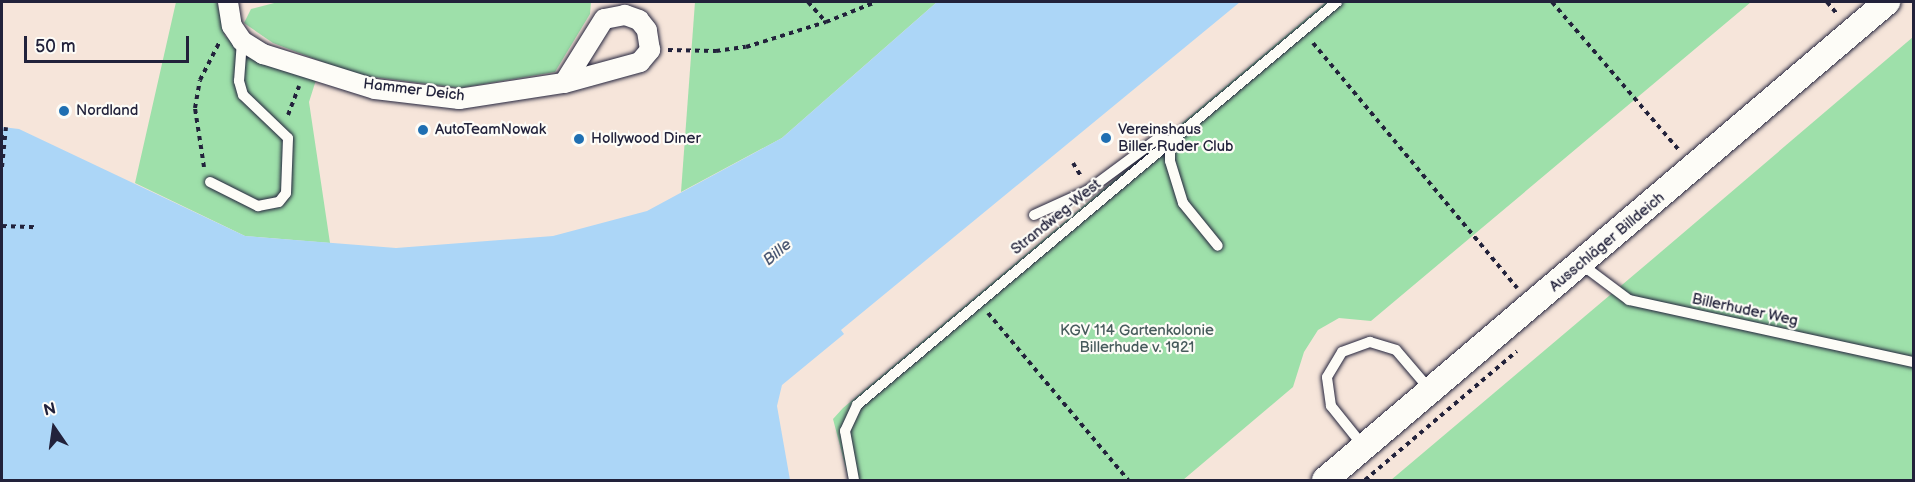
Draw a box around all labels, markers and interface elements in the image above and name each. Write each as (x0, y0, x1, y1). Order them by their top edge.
scale bar (27, 24, 192, 62)
text: 50 m (35, 36, 76, 57)
street label: Hammer Deich (362, 75, 466, 105)
place label: Nordland (76, 102, 138, 120)
marker: Nordland (57, 104, 71, 118)
place label: Vereinshaus Biller Ruder Club (1118, 120, 1234, 155)
place label: AutoTeamNowak (435, 121, 546, 139)
marker: AutoTeamNowak (416, 123, 430, 137)
place label: Hollywood Diner (591, 130, 701, 148)
marker: Vereinshaus Biller Ruder Club (1099, 131, 1113, 145)
marker: Hollywood Diner (572, 132, 586, 146)
street label: Strandweg-West (1008, 175, 1104, 259)
street label: Ausschläger Billdeich (1546, 189, 1668, 295)
water label: Bille (760, 236, 796, 270)
street label: Billerhuder Weg (1690, 290, 1800, 330)
park label: KGV 114 Gartenkolonie Billerhude v. 1921 (1060, 321, 1214, 356)
north arrow (24, 398, 84, 458)
text: N (42, 399, 58, 421)

